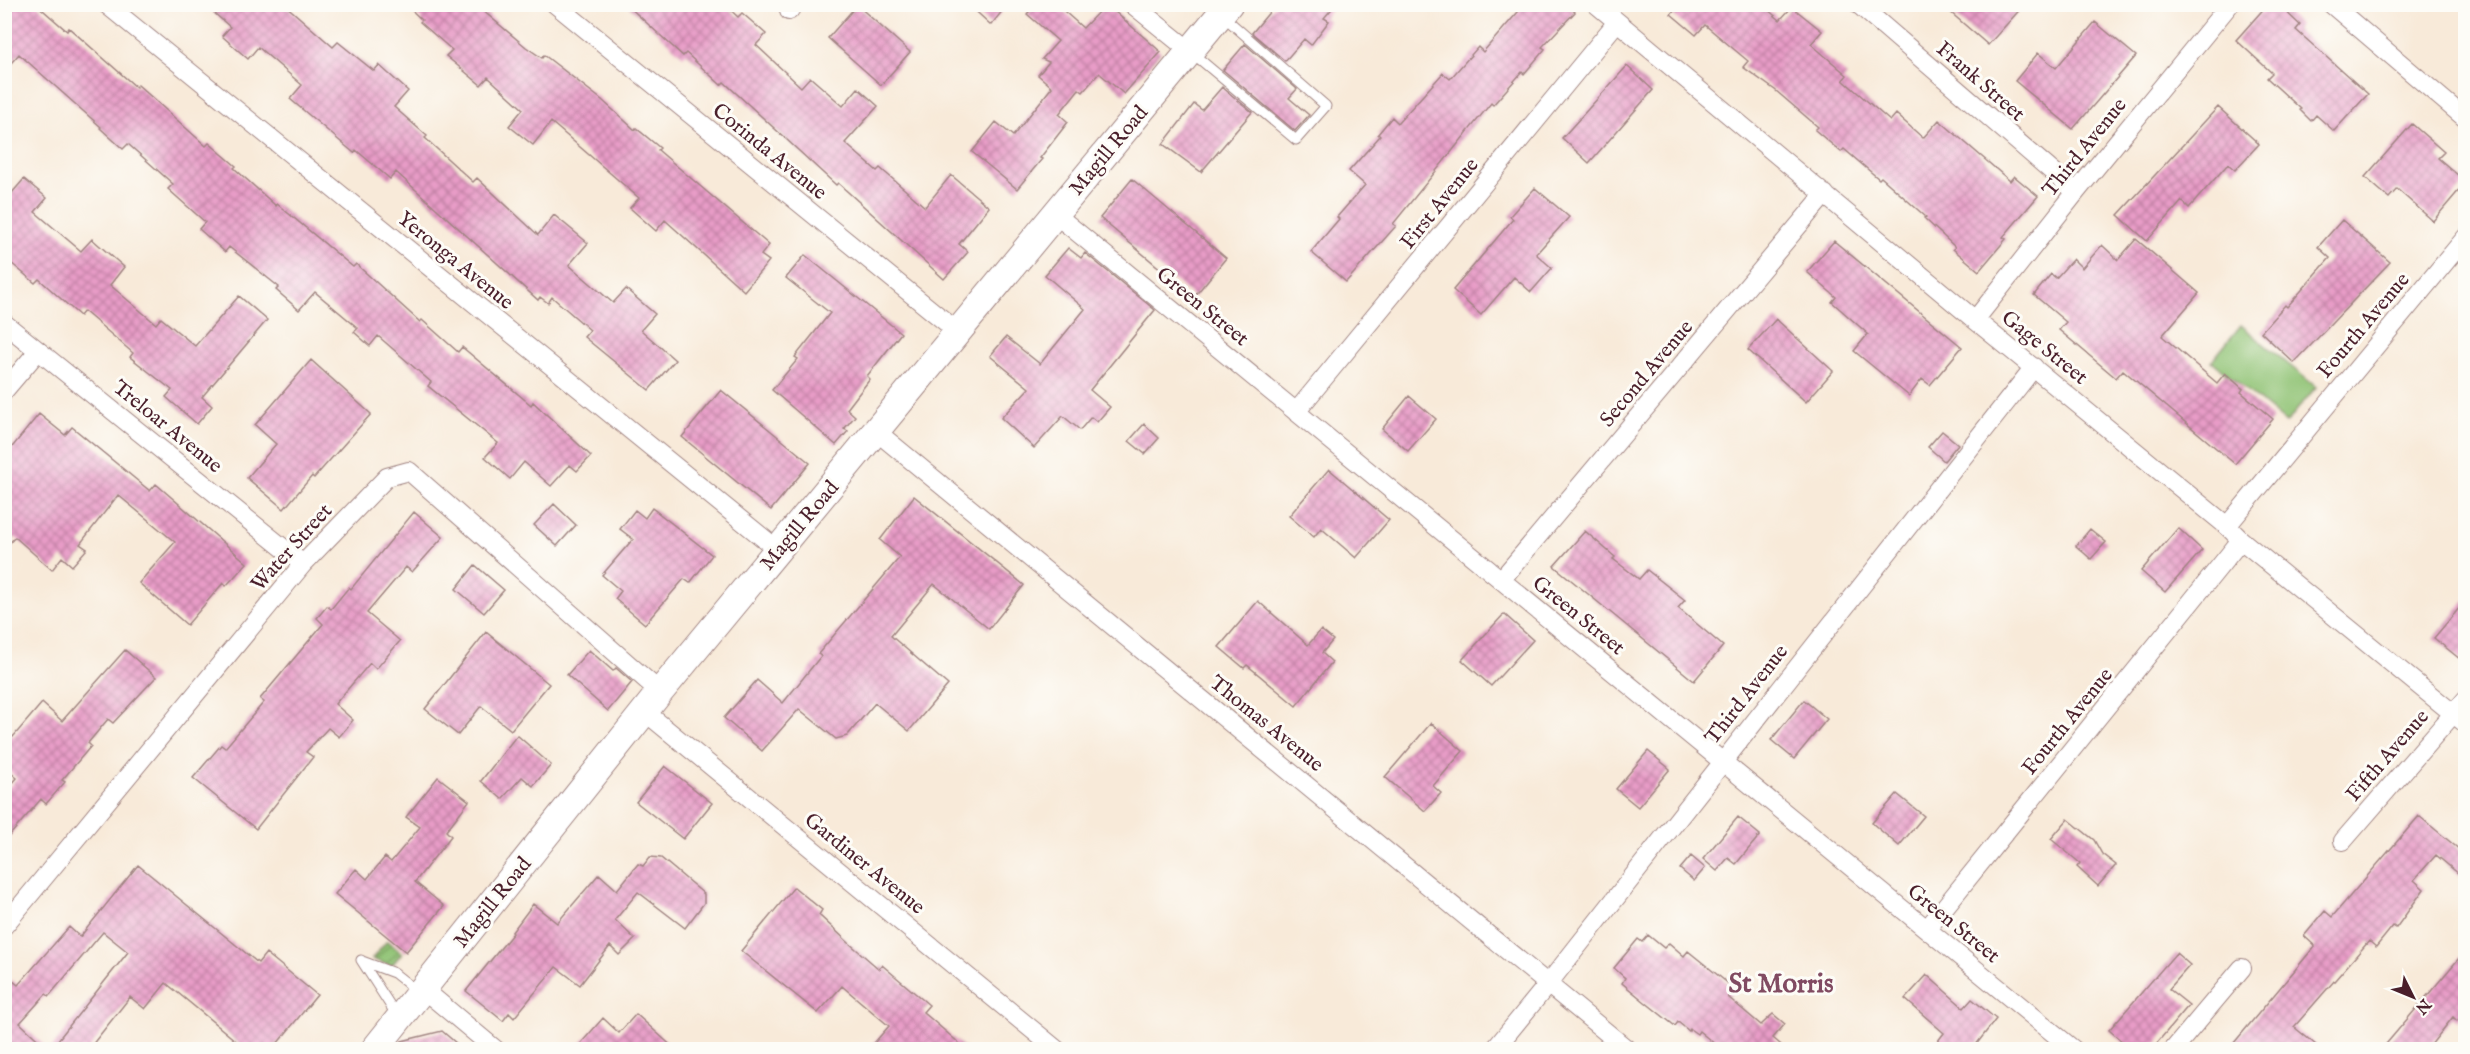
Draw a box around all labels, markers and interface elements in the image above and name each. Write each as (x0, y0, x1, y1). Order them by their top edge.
street label: Frank Street (1930, 36, 2030, 128)
street label: Third Avenue (2037, 93, 2134, 203)
street label: Corinda Avenue (706, 98, 832, 207)
street label: Magill Road (1064, 100, 1155, 202)
street label: First Avenue (1395, 152, 1485, 255)
street label: Yeronga Avenue (391, 206, 519, 317)
street label: Green Street (1150, 262, 1254, 353)
street label: Fourth Avenue (2312, 267, 2417, 384)
street label: Gage Street (1995, 305, 2093, 391)
street label: Second Avenue (1594, 315, 1700, 433)
street label: Treloar Avenue (107, 375, 228, 480)
street label: Magill Road (755, 475, 846, 577)
street label: Water Street (246, 498, 339, 598)
street label: Green Street (1526, 571, 1630, 662)
street label: Third Avenue (1700, 639, 1795, 750)
street label: Fourth Avenue (2017, 663, 2120, 781)
street label: Thomas Avenue (1203, 670, 1329, 779)
street label: Fifth Avenue (2341, 704, 2436, 808)
street label: Gardiner Avenue (798, 807, 930, 921)
street label: Magill Road (448, 851, 539, 954)
street label: Green Street (1901, 879, 2005, 970)
north arrow (2383, 967, 2443, 1027)
district label: St Morris (1728, 968, 1834, 1002)
text: N (2410, 993, 2435, 1018)

